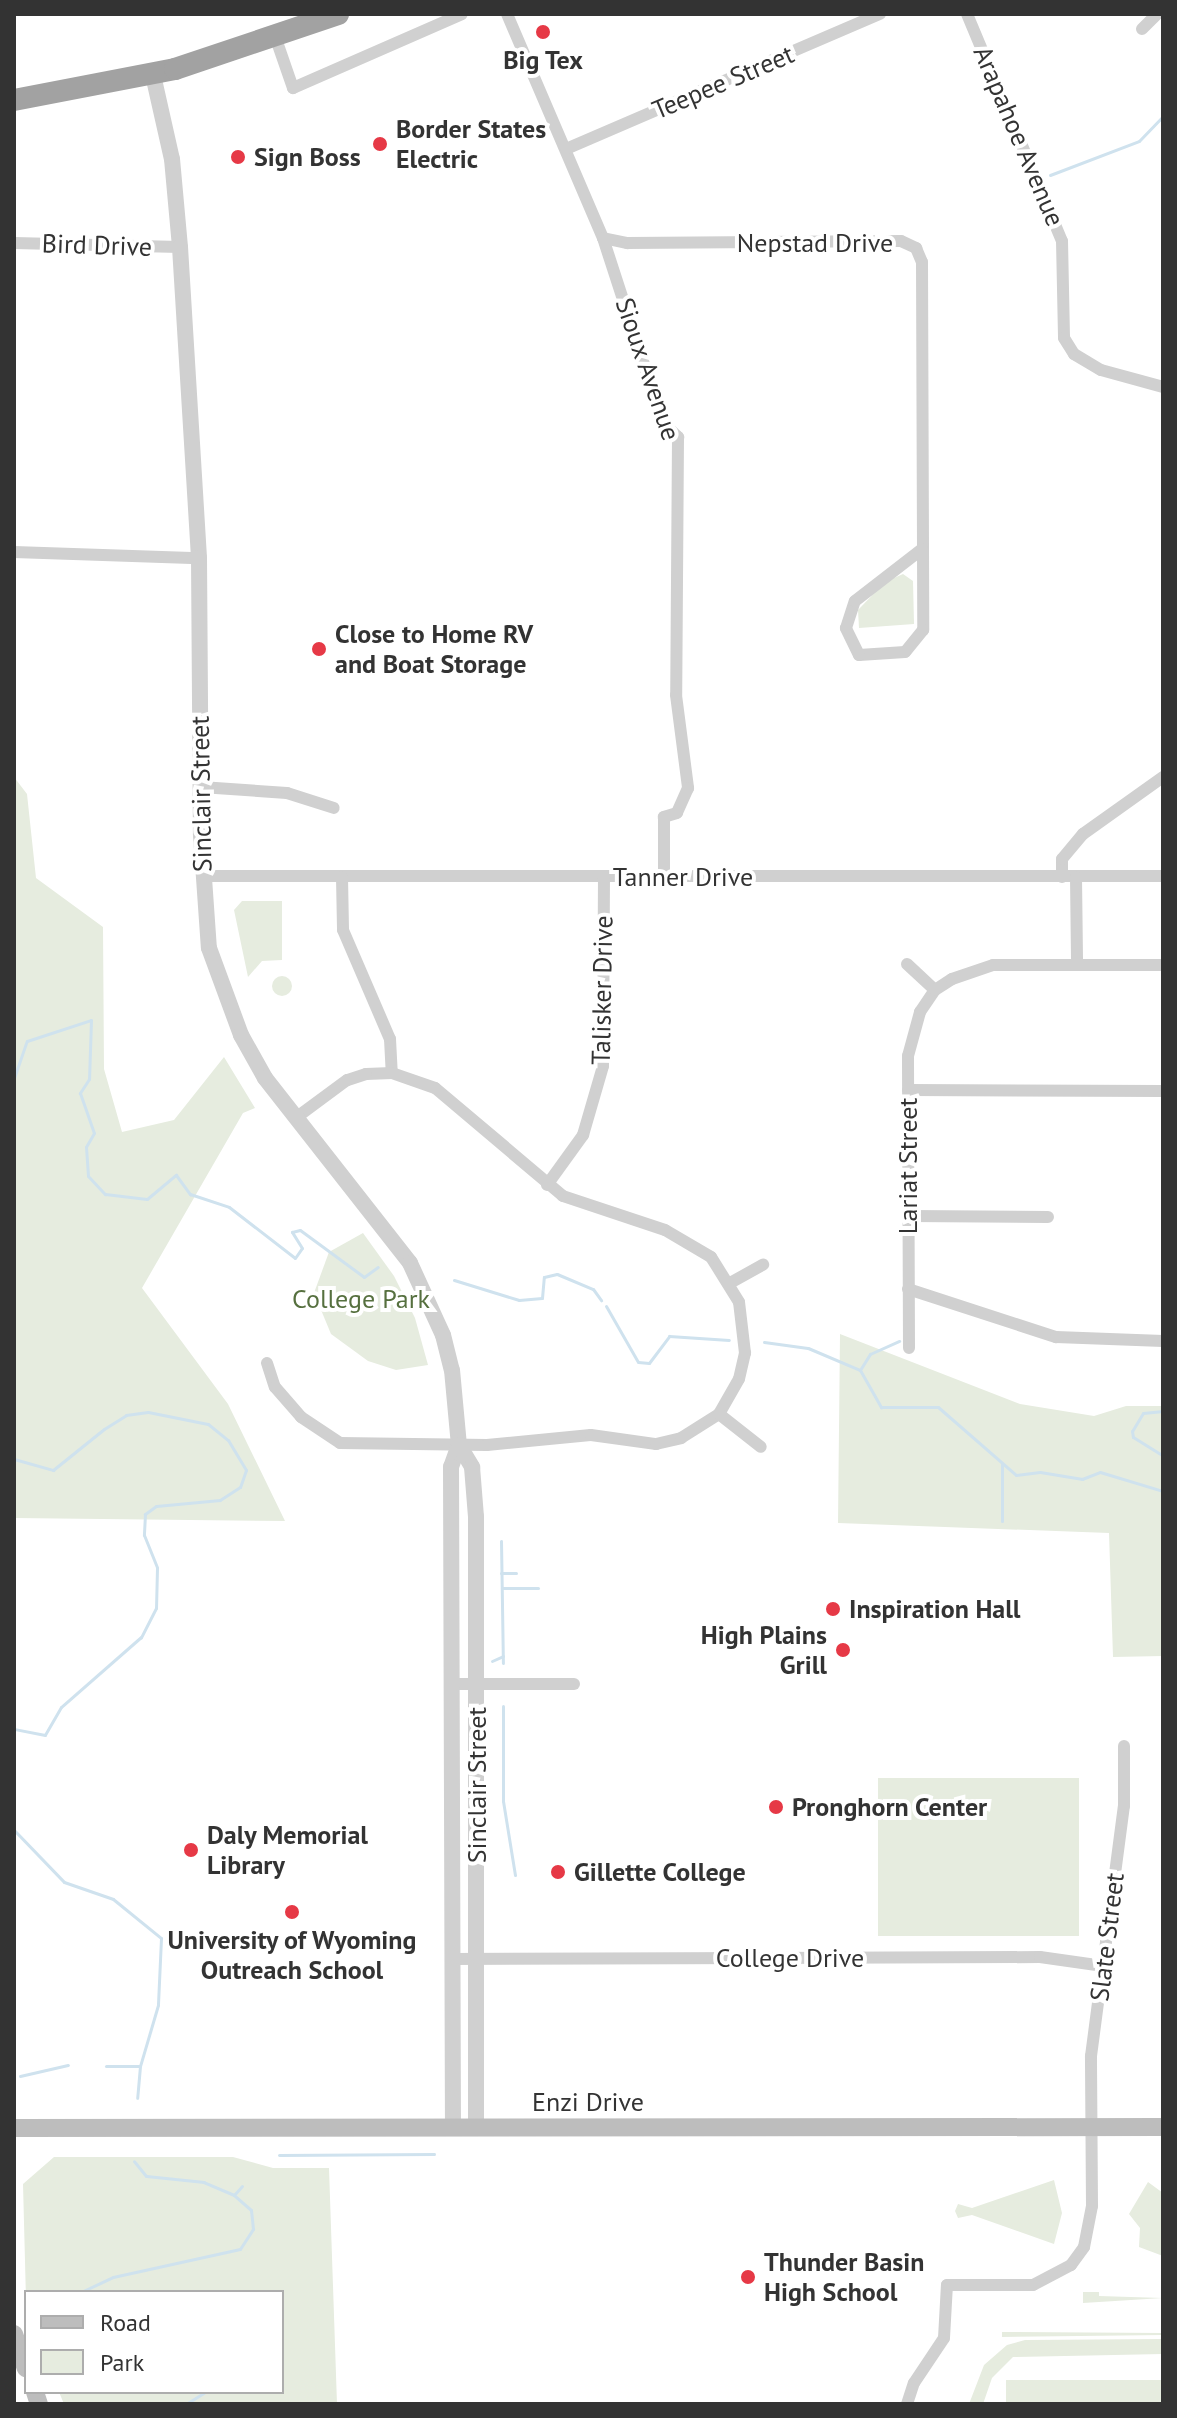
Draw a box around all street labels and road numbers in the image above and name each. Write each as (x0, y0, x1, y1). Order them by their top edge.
street label: Teepee Street (648, 38, 798, 126)
street label: Arapahoe Avenue (967, 41, 1071, 231)
street label: Bird Drive (41, 227, 153, 263)
street label: Nepstad Drive (737, 227, 893, 259)
street label: Sioux Avenue (609, 293, 687, 445)
street label: Sinclair Street (184, 716, 218, 872)
street label: Tanner Drive (613, 861, 753, 893)
street label: Talisker Drive (585, 915, 619, 1065)
street label: Lariat Street (892, 1098, 924, 1234)
street label: Sinclair Street (461, 1707, 493, 1863)
street label: Slate Street (1084, 1871, 1130, 2003)
street label: College Drive (716, 1942, 864, 1974)
street label: Enzi Drive (532, 2086, 644, 2118)

